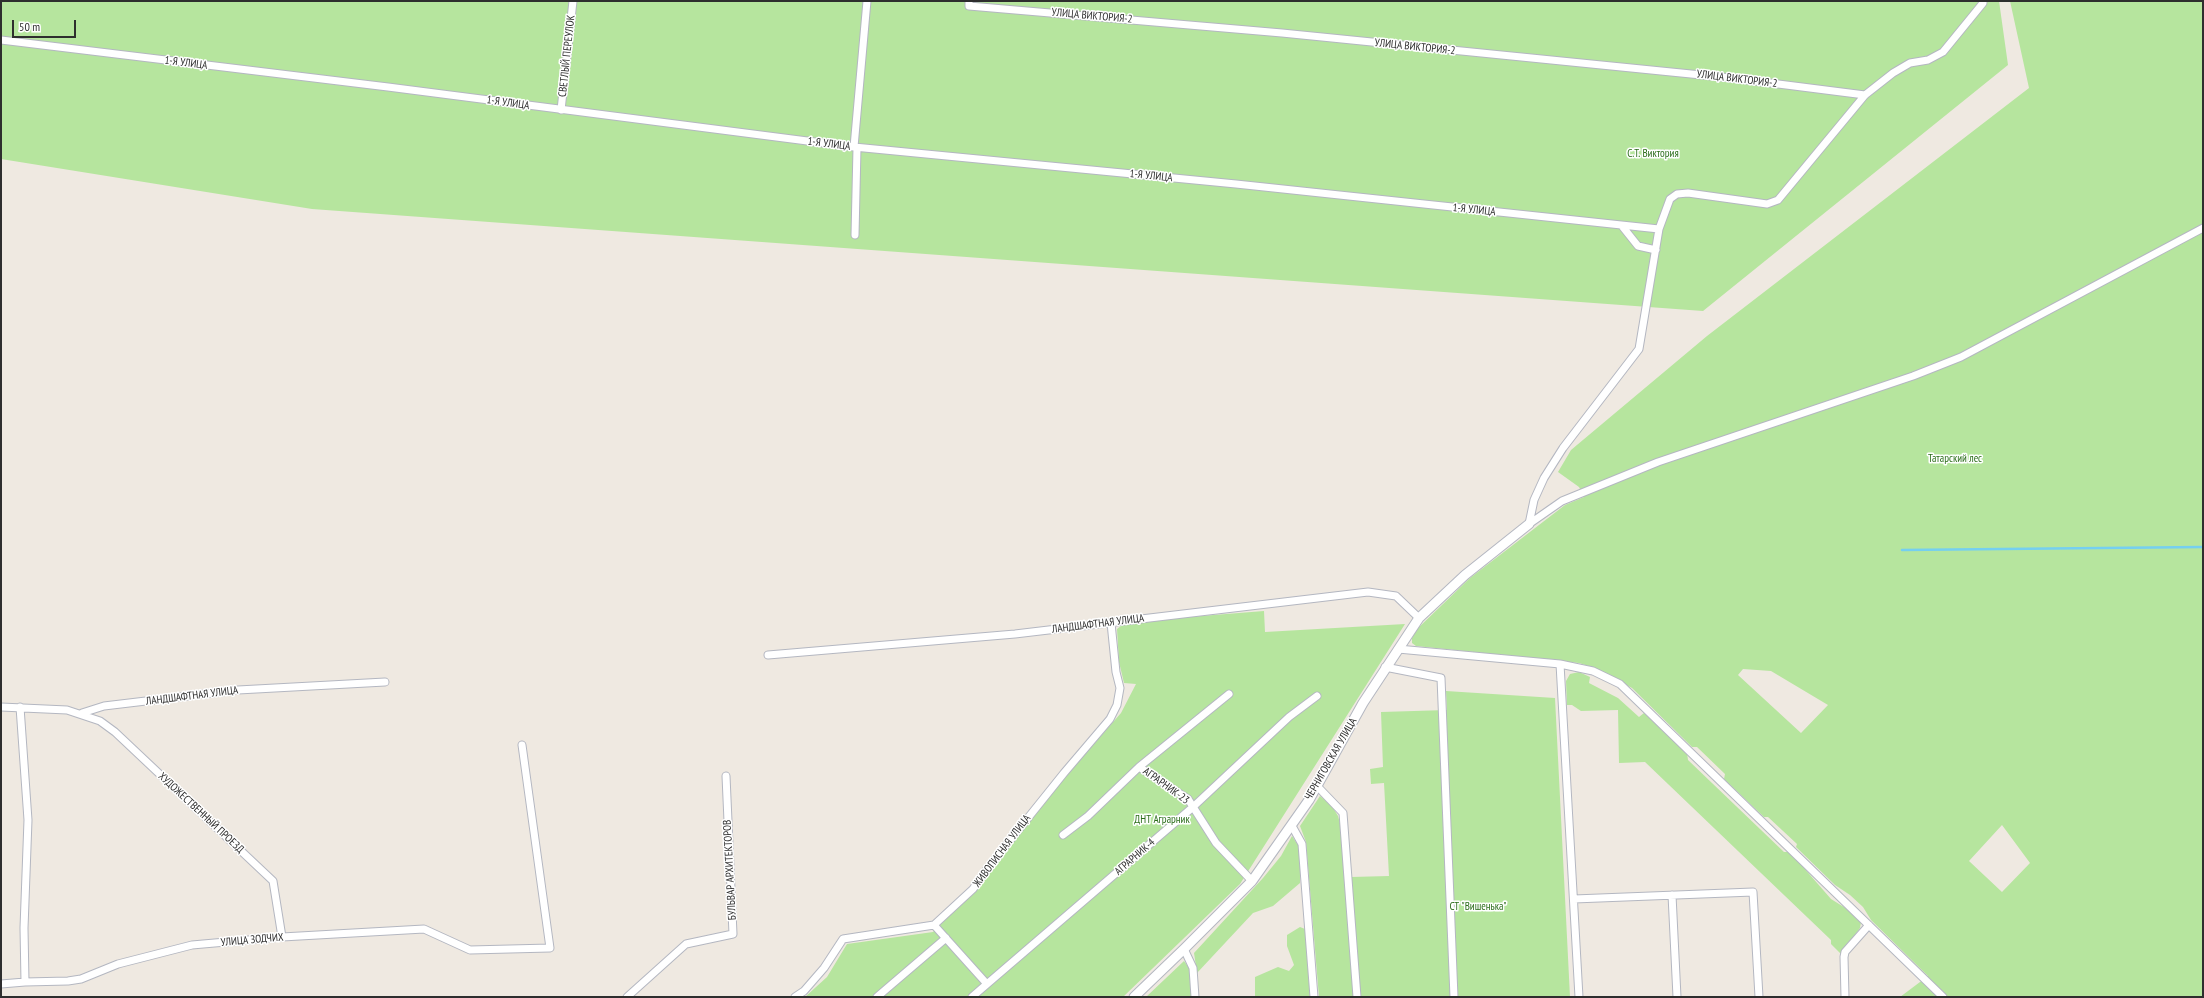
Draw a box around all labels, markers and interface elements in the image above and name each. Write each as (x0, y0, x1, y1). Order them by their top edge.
street label: УЛИЦА ВИКТОРИЯ-2 (1051, 6, 1133, 26)
scale bar (14, 12, 78, 38)
street label: СВЕТЛЫЙ ПЕРЕУЛОК (556, 14, 578, 98)
text: 50 m (19, 19, 40, 34)
street label: УЛИЦА ВИКТОРИЯ-2 (1374, 36, 1456, 58)
street label: 1-Я УЛИЦА (164, 54, 208, 72)
street label: УЛИЦА ВИКТОРИЯ-2 (1696, 68, 1778, 90)
street label: 1-Я УЛИЦА (486, 93, 530, 113)
street label: 1-Я УЛИЦА (807, 135, 851, 153)
park label: С.Т. Виктория (1627, 147, 1679, 161)
street label: 1-Я УЛИЦА (1129, 167, 1173, 185)
street label: 1-Я УЛИЦА (1452, 201, 1496, 219)
park label: Татарский лес (1928, 452, 1982, 466)
street label: ЛАНДШАФТНАЯ УЛИЦА (1051, 612, 1145, 636)
street label: ЛАНДШАФТНАЯ УЛИЦА (145, 684, 239, 708)
street label: ЧЕРНИГОВСКАЯ УЛИЦА (1302, 716, 1360, 802)
street label: АГРАРНИК-23 (1140, 765, 1192, 807)
street label: ХУДОЖЕСТВЕННЫЙ ПРОЕЗД (156, 770, 246, 856)
street label: ЖИВОПИСНАЯ УЛИЦА (970, 812, 1034, 890)
park label: ДНТ Аграрник (1134, 813, 1190, 827)
street label: БУЛЬВАР АРХИТЕКТОРОВ (721, 819, 739, 921)
street label: АГРАРНИК-4 (1112, 836, 1158, 878)
park label: СТ "Вишенька" (1450, 900, 1506, 914)
street label: УЛИЦА ЗОДЧИХ (220, 931, 284, 949)

